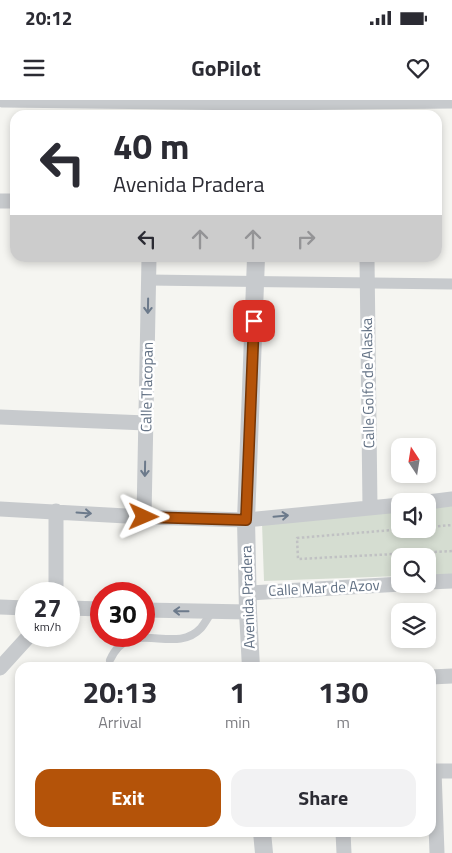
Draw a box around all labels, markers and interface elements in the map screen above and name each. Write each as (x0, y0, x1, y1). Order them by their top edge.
text: 20:12 (25, 3, 72, 32)
text: GoPilot (191, 51, 261, 85)
icon: menu (20, 54, 48, 82)
icon: heart (404, 54, 432, 82)
text: 40 m (113, 119, 189, 173)
icon: left (30, 130, 95, 195)
text: Avenida Pradera (113, 167, 264, 201)
icon: left (133, 225, 161, 253)
icon: ahead (186, 225, 214, 253)
icon: ahead (239, 225, 267, 253)
icon: right (292, 225, 320, 253)
one-way arrow (143, 298, 153, 314)
pin (233, 300, 275, 342)
icon: arrive (240, 307, 268, 335)
street label: Calle Golfo de Alaska (355, 317, 380, 448)
street label: Calle Tlacopan (134, 342, 159, 432)
north arrow (391, 438, 436, 482)
map controls (391, 438, 436, 648)
one-way arrow (140, 460, 150, 476)
position arrow (117, 490, 169, 542)
button: sound (391, 493, 436, 538)
one-way arrow (75, 508, 91, 518)
one-way arrow (273, 512, 289, 521)
street label: Avenida Pradera (234, 545, 261, 649)
button: search (391, 548, 436, 593)
street label: Calle Mar de Azov (268, 573, 380, 602)
speed limit sign: 30 (90, 582, 155, 647)
text: 27 (33, 589, 62, 627)
button: layers (391, 603, 436, 648)
one-way arrow (174, 606, 190, 616)
text: km/h (34, 617, 61, 636)
text: 20:13 (83, 669, 157, 715)
text: 1 (229, 669, 246, 715)
text: 130 (318, 669, 368, 715)
text: Arrival (98, 710, 142, 734)
text: min (225, 710, 250, 734)
text: m (337, 710, 350, 734)
button: Exit (35, 769, 221, 827)
button: Share (231, 769, 416, 827)

